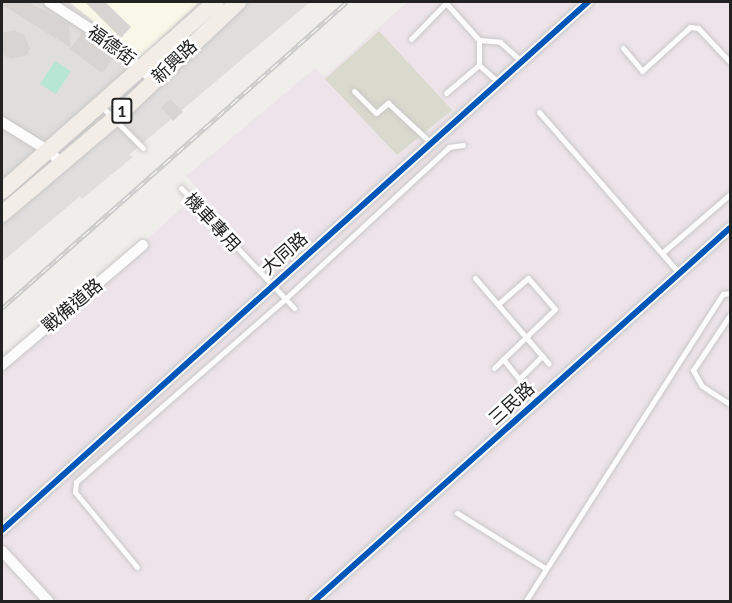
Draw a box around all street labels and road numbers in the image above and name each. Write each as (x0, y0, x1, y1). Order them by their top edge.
street label: 福德街 (84, 20, 140, 70)
street label: 新興路 (147, 35, 201, 87)
road number: 1 (110, 98, 134, 124)
street label: 機車專用 (181, 188, 245, 256)
street label: 大同路 (257, 227, 311, 279)
street label: 戰備道路 (37, 274, 107, 336)
street label: 三民路 (484, 377, 538, 429)

